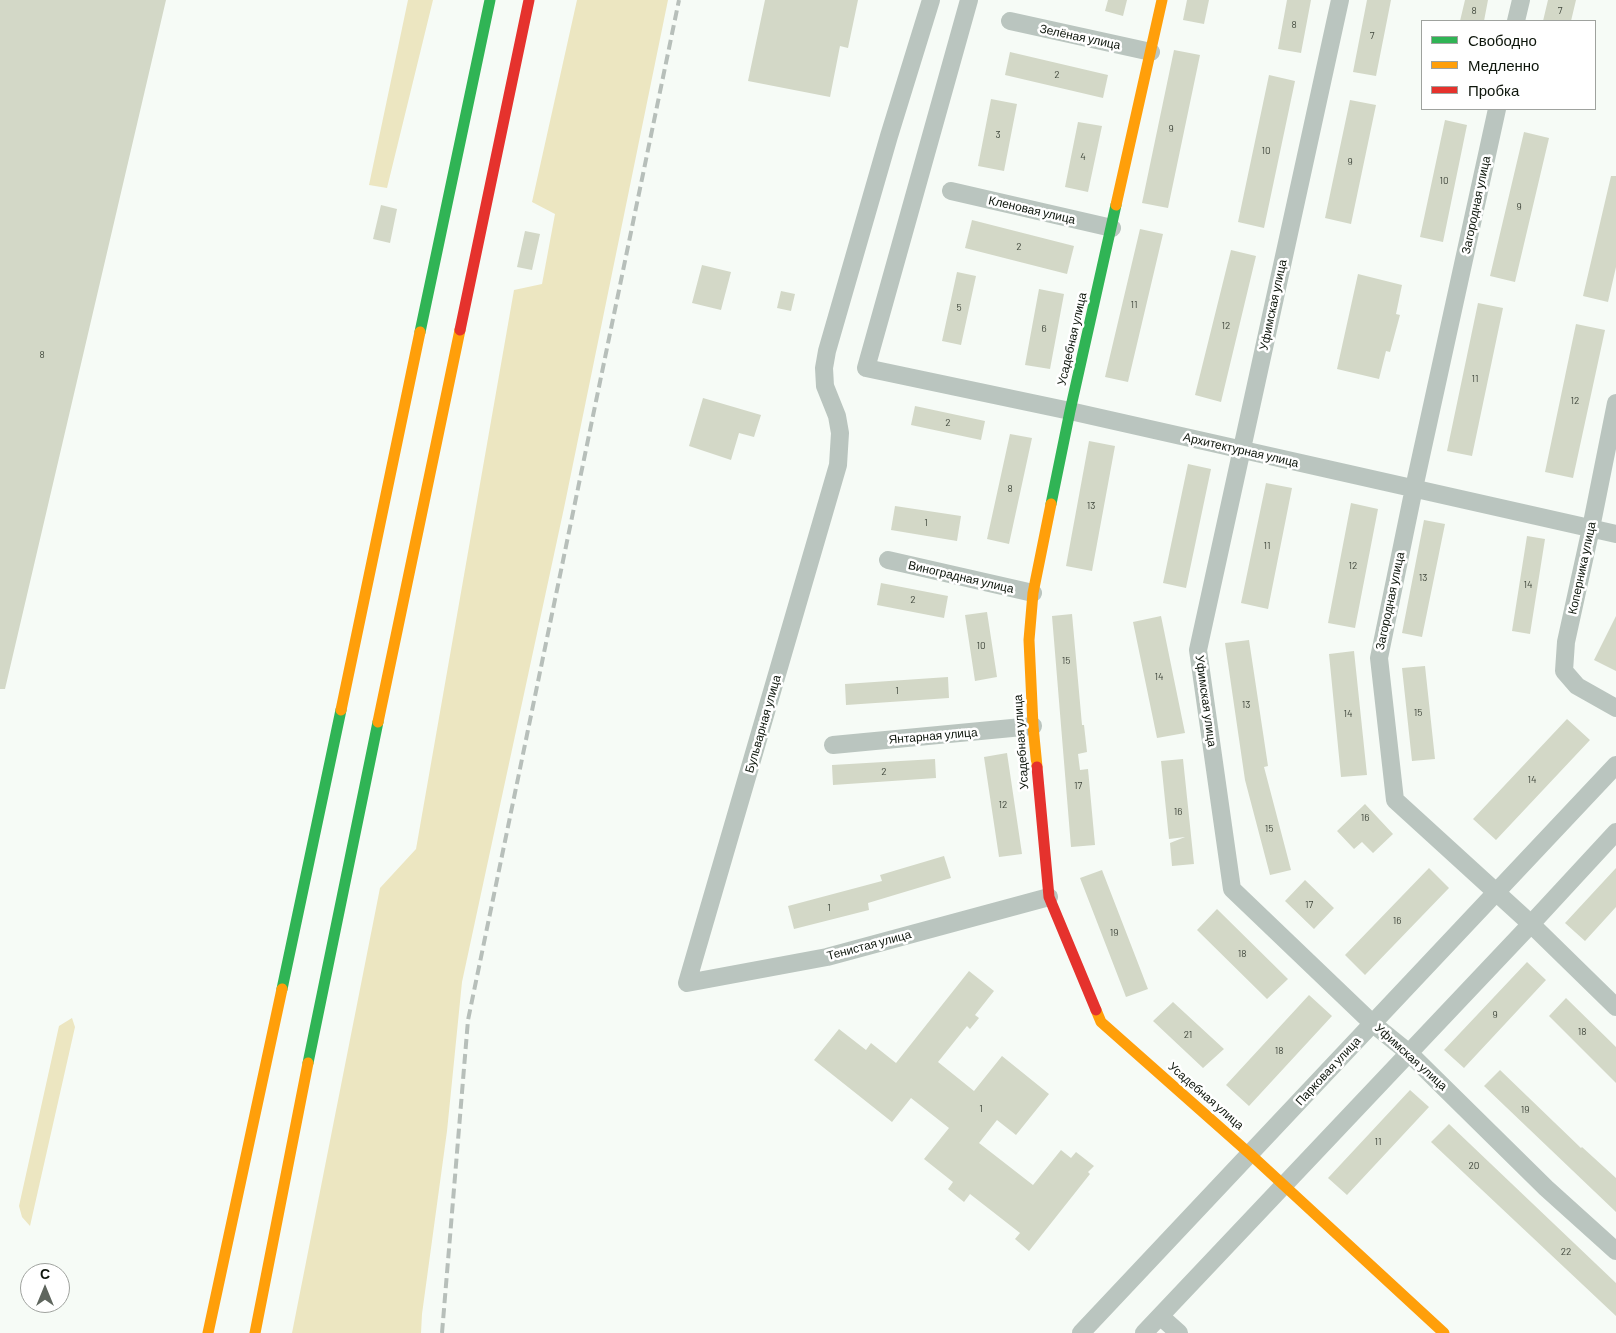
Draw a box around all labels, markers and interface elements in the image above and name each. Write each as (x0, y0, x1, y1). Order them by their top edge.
house number: 8 (1471, 5, 1477, 17)
house number: 7 (1558, 5, 1562, 17)
house number: 8 (1291, 19, 1297, 31)
legend (1421, 20, 1596, 110)
street label: Зелёная улица (1038, 21, 1122, 53)
house number: 7 (1370, 30, 1374, 42)
text: Свободно (1468, 31, 1537, 49)
text: Медленно (1468, 56, 1539, 74)
house number: 2 (1054, 69, 1060, 81)
text: Пробка (1468, 81, 1519, 99)
house number: 9 (1168, 123, 1174, 135)
house number: 3 (995, 129, 1001, 141)
house number: 10 (1261, 145, 1271, 157)
house number: 4 (1080, 151, 1086, 163)
street label: Загородная улица (1459, 155, 1493, 255)
house number: 9 (1347, 156, 1353, 168)
house number: 10 (1439, 175, 1449, 187)
street label: Кленовая улица (987, 193, 1077, 227)
house number: 9 (1516, 201, 1522, 213)
house number: 2 (1016, 241, 1022, 253)
street label: Уфимская улица (1256, 258, 1290, 352)
street label: Усадебная улица (1054, 291, 1090, 387)
house number: 11 (1130, 299, 1138, 311)
house number: 5 (956, 302, 962, 314)
house number: 12 (1222, 320, 1230, 332)
house number: 6 (1041, 323, 1047, 335)
house number: 8 (39, 349, 45, 361)
house number: 11 (1471, 373, 1479, 385)
house number: 12 (1571, 395, 1579, 407)
house number: 2 (945, 417, 951, 429)
street label: Архитектурная улица (1182, 430, 1300, 470)
house number: 8 (1007, 483, 1013, 495)
house number: 13 (1087, 500, 1095, 512)
house number: 1 (924, 517, 928, 529)
street label: Коперника улица (1565, 520, 1599, 616)
house number: 11 (1263, 540, 1271, 552)
street label: Загородная улица (1373, 551, 1407, 651)
street label: Виноградная улица (907, 558, 1015, 596)
house number: 12 (1349, 560, 1357, 572)
house number: 13 (1419, 572, 1427, 584)
house number: 14 (1523, 579, 1533, 591)
house number: 2 (910, 594, 916, 606)
house number: 10 (976, 640, 986, 652)
street label: Уфимская улица (1192, 654, 1220, 748)
house number: 15 (1062, 655, 1070, 667)
house number: 14 (1154, 671, 1164, 683)
street label: Бульварная улица (742, 673, 784, 775)
house number: 1 (895, 685, 899, 697)
street label: Усадебная улица (1011, 694, 1031, 790)
house number: 13 (1242, 699, 1250, 711)
house number: 15 (1414, 707, 1422, 719)
house number: 14 (1343, 708, 1353, 720)
street label: Янтарная улица (888, 725, 978, 747)
house number: 2 (881, 766, 887, 778)
house number: 14 (1527, 774, 1537, 786)
house number: 17 (1074, 780, 1082, 792)
house number: 12 (999, 799, 1007, 811)
house number: 16 (1174, 806, 1182, 818)
house number: 16 (1361, 812, 1369, 824)
house number: 15 (1265, 823, 1273, 835)
house number: 17 (1305, 899, 1313, 911)
house number: 1 (827, 902, 831, 914)
house number: 16 (1393, 915, 1401, 927)
street label: Тенистая улица (825, 927, 913, 963)
house number: 19 (1110, 927, 1118, 939)
house number: 18 (1238, 948, 1246, 960)
house number: 9 (1492, 1009, 1498, 1021)
street label: Уфимская улица (1372, 1021, 1450, 1093)
house number: 18 (1578, 1026, 1586, 1038)
house number: 21 (1184, 1029, 1192, 1041)
street label: Парковая улица (1292, 1034, 1364, 1108)
house number: 18 (1275, 1045, 1283, 1057)
street label: Усадебная улица (1165, 1059, 1247, 1133)
house number: 1 (979, 1103, 983, 1115)
house number: 19 (1521, 1104, 1529, 1116)
house number: 11 (1374, 1136, 1382, 1148)
house number: 20 (1468, 1160, 1480, 1172)
house number: 22 (1561, 1246, 1571, 1258)
north arrow (20, 1263, 70, 1313)
text: С (40, 1265, 50, 1282)

